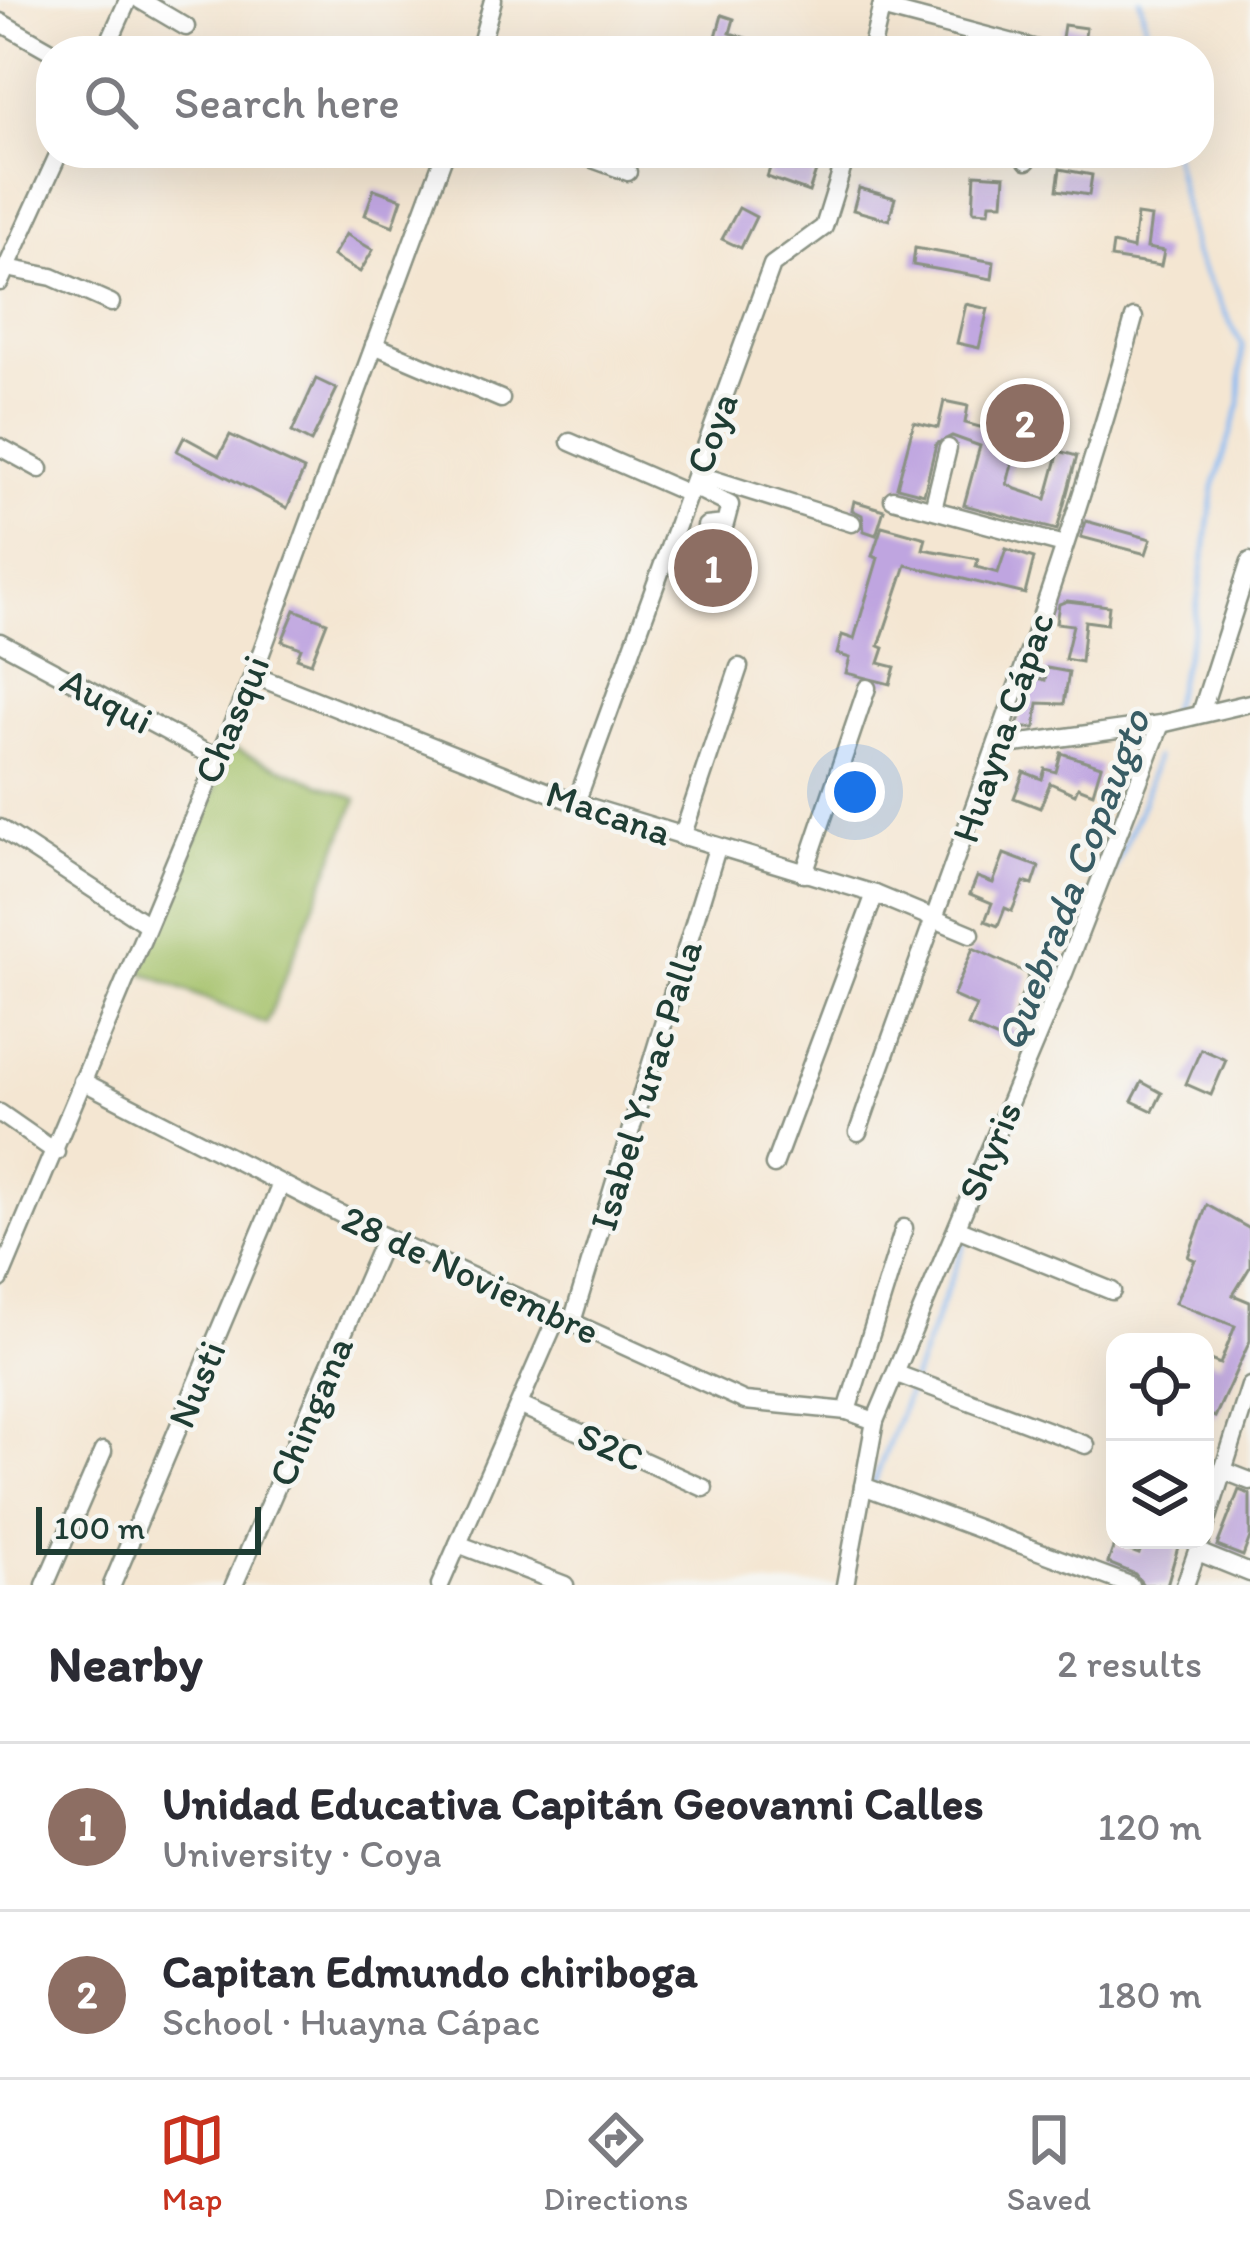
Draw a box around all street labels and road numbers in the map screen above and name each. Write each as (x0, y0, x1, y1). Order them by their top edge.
street label: Coya (675, 386, 748, 480)
street label: Huayna Cápac (941, 606, 1064, 849)
street label: Chasqui (183, 648, 279, 790)
street label: Auqui (53, 657, 161, 744)
street label: Macana (540, 769, 678, 856)
street label: Isabel Yurac Palla (579, 934, 712, 1236)
street label: Shyris (948, 1094, 1031, 1208)
street label: 28 de Noviembre (335, 1194, 607, 1355)
street label: Chingana (258, 1329, 363, 1493)
street label: Nusti (157, 1334, 236, 1435)
street label: S2C (570, 1411, 651, 1482)

